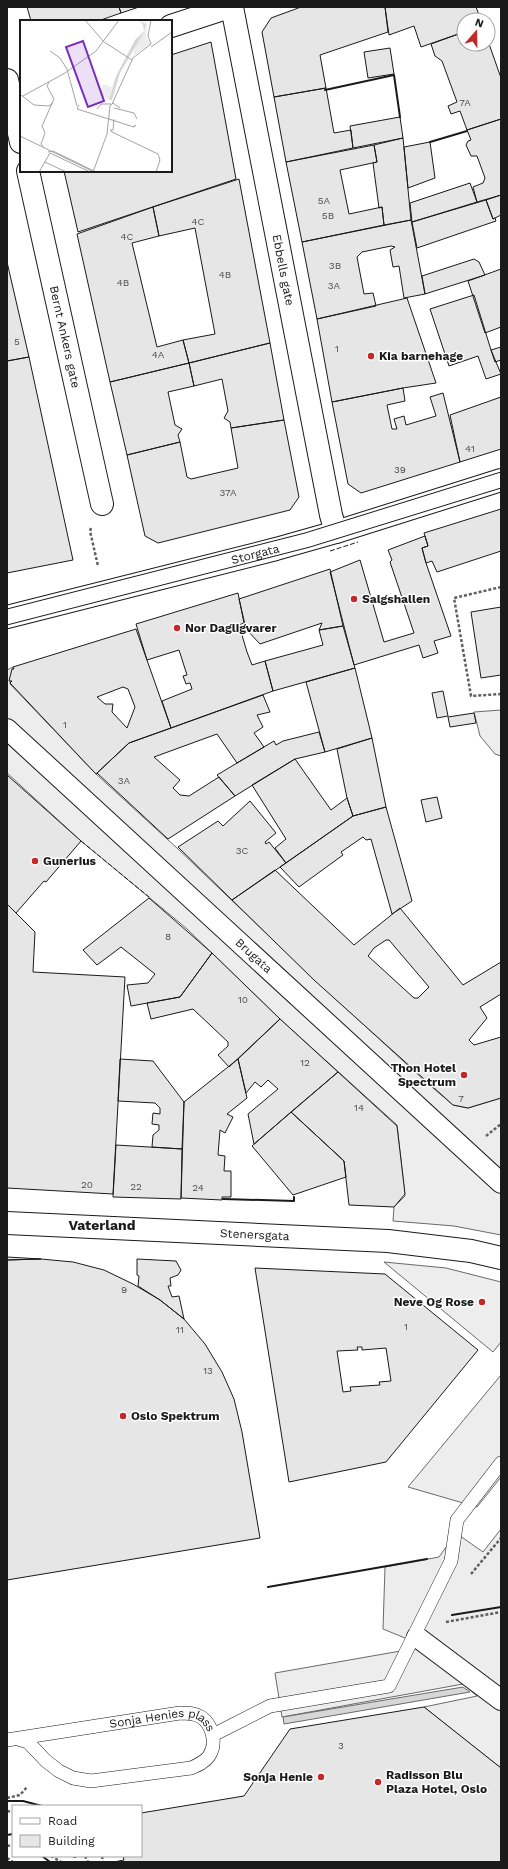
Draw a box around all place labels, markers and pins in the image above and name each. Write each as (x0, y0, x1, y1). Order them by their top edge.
place label: Kia barnehage (379, 349, 463, 363)
marker: Kia barnehage (366, 351, 376, 361)
place label: Salgshallen (362, 592, 430, 606)
marker: Salgshallen (349, 594, 359, 604)
place label: Nor Dagligvarer (185, 621, 277, 635)
marker: Nor Dagligvarer (172, 623, 182, 633)
place label: Gunerius (43, 854, 97, 868)
marker: Gunerius (30, 856, 40, 866)
place label: Thon Hotel Spectrum (391, 1061, 456, 1089)
marker: Thon Hotel Spectrum (459, 1070, 469, 1080)
place label: Neve Og Rose (394, 1295, 474, 1309)
marker: Neve Og Rose (477, 1297, 487, 1307)
place label: Oslo Spektrum (131, 1409, 220, 1423)
marker: Oslo Spektrum (118, 1411, 128, 1421)
place label: Radisson Blu Plaza Hotel, Oslo (386, 1768, 487, 1796)
place label: Sonja Henie (243, 1770, 313, 1784)
marker: Sonja Henie (316, 1772, 326, 1782)
marker: Radisson Blu Plaza Hotel, Oslo (373, 1777, 383, 1787)

